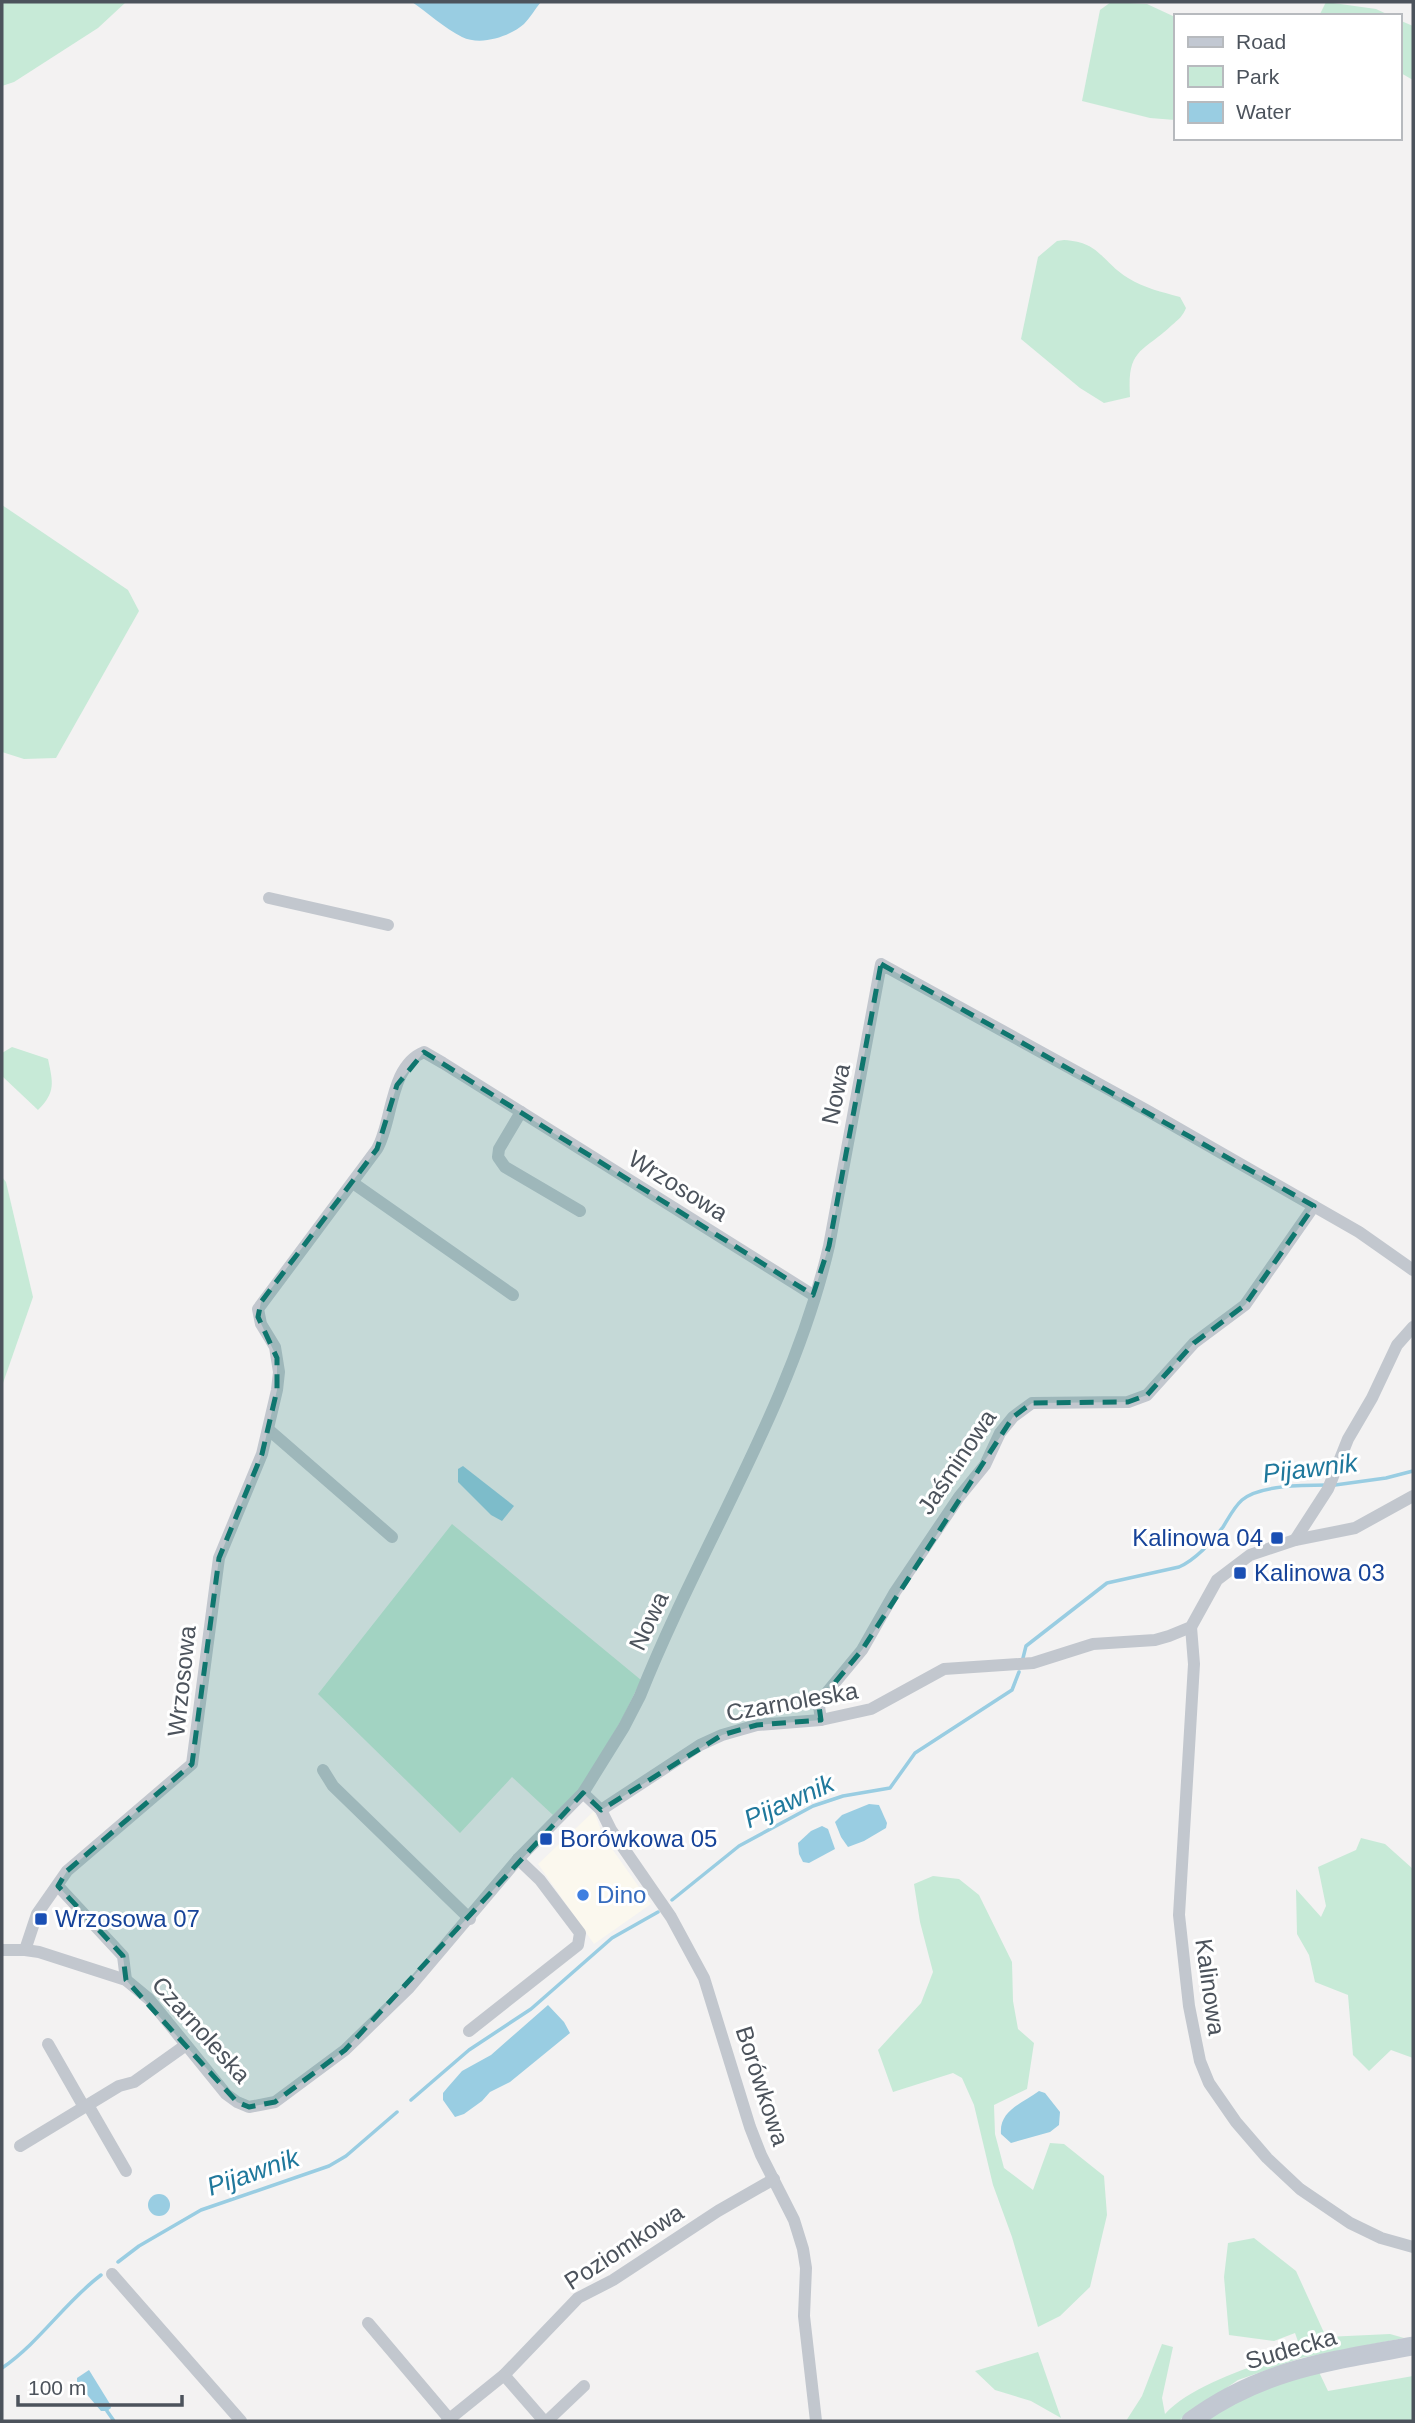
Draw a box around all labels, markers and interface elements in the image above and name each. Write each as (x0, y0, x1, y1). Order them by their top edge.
legend (1174, 14, 1401, 140)
text: Road (1236, 30, 1286, 53)
text: Park (1236, 65, 1280, 88)
text: Water (1236, 100, 1291, 123)
street label: Nowa (816, 1060, 855, 1127)
street label: Wrzosowa (624, 1145, 733, 1227)
street label: Jaśminowa (912, 1404, 1002, 1519)
water label: Pijawnik (1261, 1447, 1361, 1489)
place label: Kalinowa 04 (1132, 1524, 1263, 1551)
marker: Kalinowa 04 (1269, 1530, 1285, 1546)
place label: Kalinowa 03 (1254, 1559, 1385, 1586)
marker: Kalinowa 03 (1232, 1565, 1248, 1581)
street label: Nowa (623, 1587, 674, 1654)
street label: Wrzosowa (162, 1623, 201, 1738)
street label: Czarnoleska (724, 1677, 861, 1726)
water label: Pijawnik (739, 1767, 840, 1834)
place label: Borówkowa 05 (560, 1825, 717, 1852)
marker: Borówkowa 05 (538, 1831, 554, 1847)
place label: Dino (597, 1881, 646, 1908)
marker: Dino (575, 1887, 591, 1903)
place label: Wrzosowa 07 (55, 1905, 200, 1932)
marker: Wrzosowa 07 (33, 1911, 49, 1927)
street label: Kalinowa (1190, 1937, 1231, 2038)
street label: Czarnoleska (147, 1971, 256, 2089)
street label: Borówkowa (730, 2023, 795, 2150)
water label: Pijawnik (203, 2142, 305, 2202)
street label: Poziomkowa (559, 2198, 689, 2295)
street label: Sudecka (1242, 2322, 1340, 2374)
scale bar (18, 2364, 182, 2408)
text: 100 m (28, 2376, 86, 2399)

